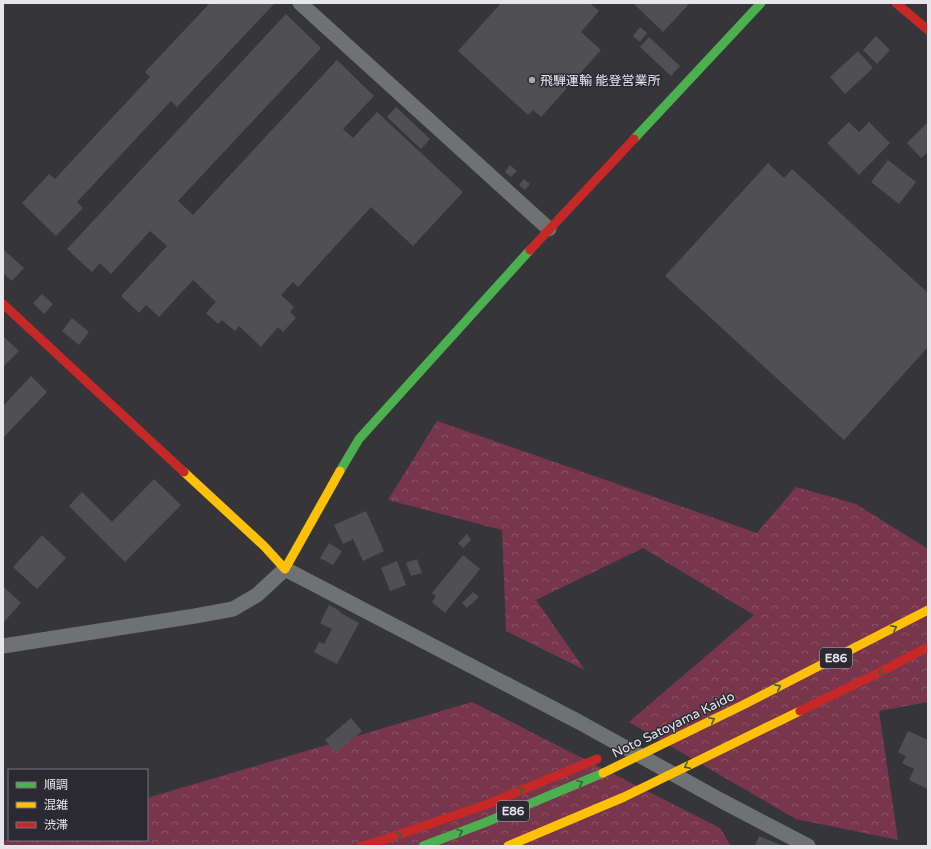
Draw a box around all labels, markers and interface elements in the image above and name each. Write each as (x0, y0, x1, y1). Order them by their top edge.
place label: 飛騨運輸 能登営業所 (540, 73, 660, 89)
marker: 飛騨運輸 能登営業所 (527, 75, 537, 85)
one-way arrow (889, 625, 897, 633)
road number: E86 (820, 648, 852, 668)
one-way arrow (878, 667, 885, 674)
one-way arrow (774, 684, 781, 692)
street label: Noto Satoyama Kaido (610, 688, 737, 762)
one-way arrow (707, 717, 715, 725)
one-way arrow (683, 761, 691, 769)
legend (8, 769, 148, 841)
text: 順調 (44, 778, 68, 792)
one-way arrow (575, 780, 583, 788)
one-way arrow (517, 787, 524, 795)
text: 混雑 (44, 798, 68, 812)
road number: E86 (497, 801, 529, 821)
text: 渋滞 (44, 818, 68, 832)
one-way arrow (456, 829, 463, 837)
one-way arrow (395, 831, 402, 840)

